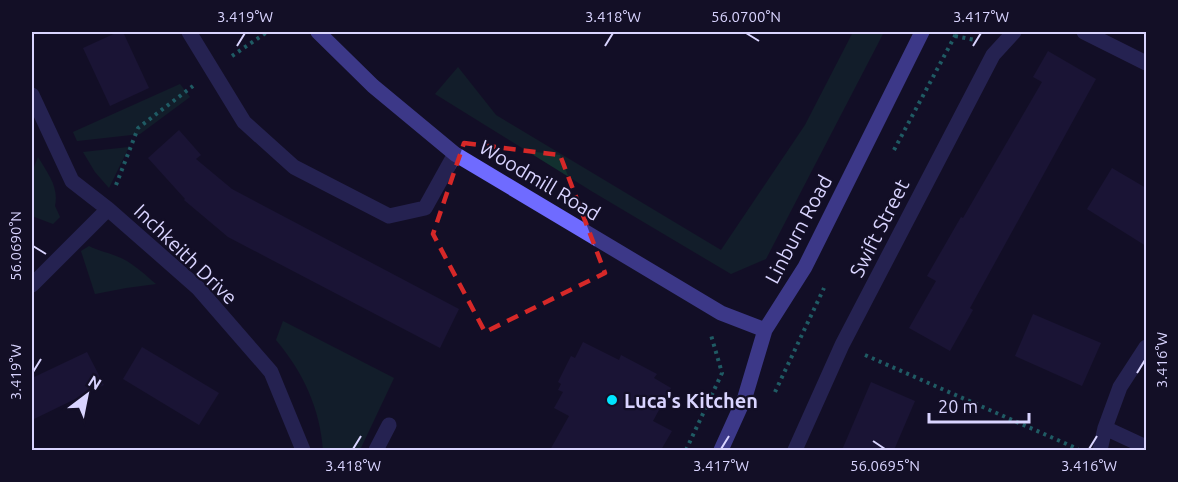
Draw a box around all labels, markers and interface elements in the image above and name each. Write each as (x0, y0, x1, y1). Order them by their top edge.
text: 3.419°W (217, 8, 273, 25)
text: 3.418°W (585, 8, 641, 25)
text: 56.0700°N (711, 8, 781, 25)
text: 3.417°W (953, 8, 1009, 25)
street label: Woodmill Road (476, 135, 604, 225)
street label: Linburn Road (760, 171, 836, 287)
street label: Swift Street (845, 175, 914, 281)
street label: Inchkeith Drive (130, 199, 242, 309)
text: 56.0690°N (7, 211, 24, 281)
text: 3.416°W (1153, 332, 1170, 388)
text: 3.419°W (7, 344, 24, 400)
north arrow (57, 365, 117, 425)
text: N (85, 371, 105, 393)
scale bar (929, 386, 1030, 424)
place label: Luca's Kitchen (624, 389, 758, 412)
marker: Luca's Kitchen (605, 393, 619, 407)
text: 20 m (938, 396, 978, 416)
text: 3.418°W (325, 457, 381, 474)
text: 3.417°W (693, 457, 749, 474)
text: 56.0695°N (850, 457, 920, 474)
text: 3.416°W (1061, 457, 1117, 474)

